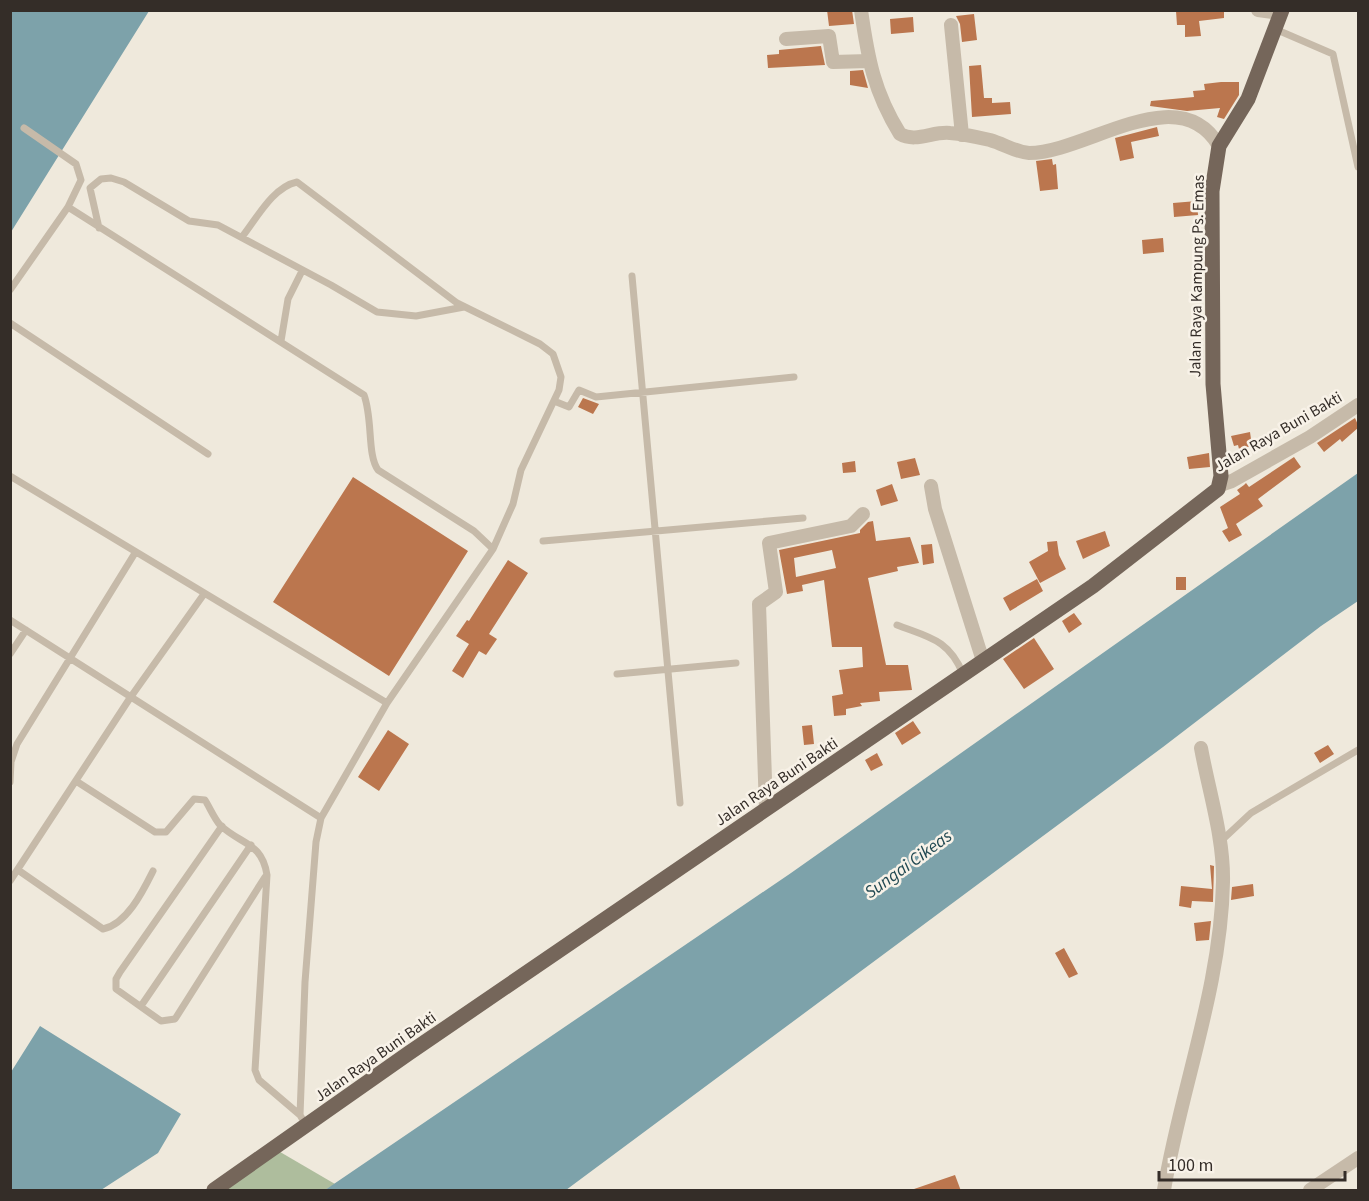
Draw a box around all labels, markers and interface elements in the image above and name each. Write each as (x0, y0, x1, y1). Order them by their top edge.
street label: Jalan Raya Kampung Ps. Emas (1184, 174, 1210, 378)
street label: Jalan Raya Buni Bakti (1211, 386, 1346, 477)
street label: Jalan Raya Buni Bakti (711, 733, 842, 831)
water label: Sungai Cikeas (859, 824, 957, 905)
street label: Jalan Raya Buni Bakti (310, 1007, 441, 1107)
scale bar (1159, 1144, 1345, 1182)
text: 100 m (1168, 1153, 1213, 1178)

